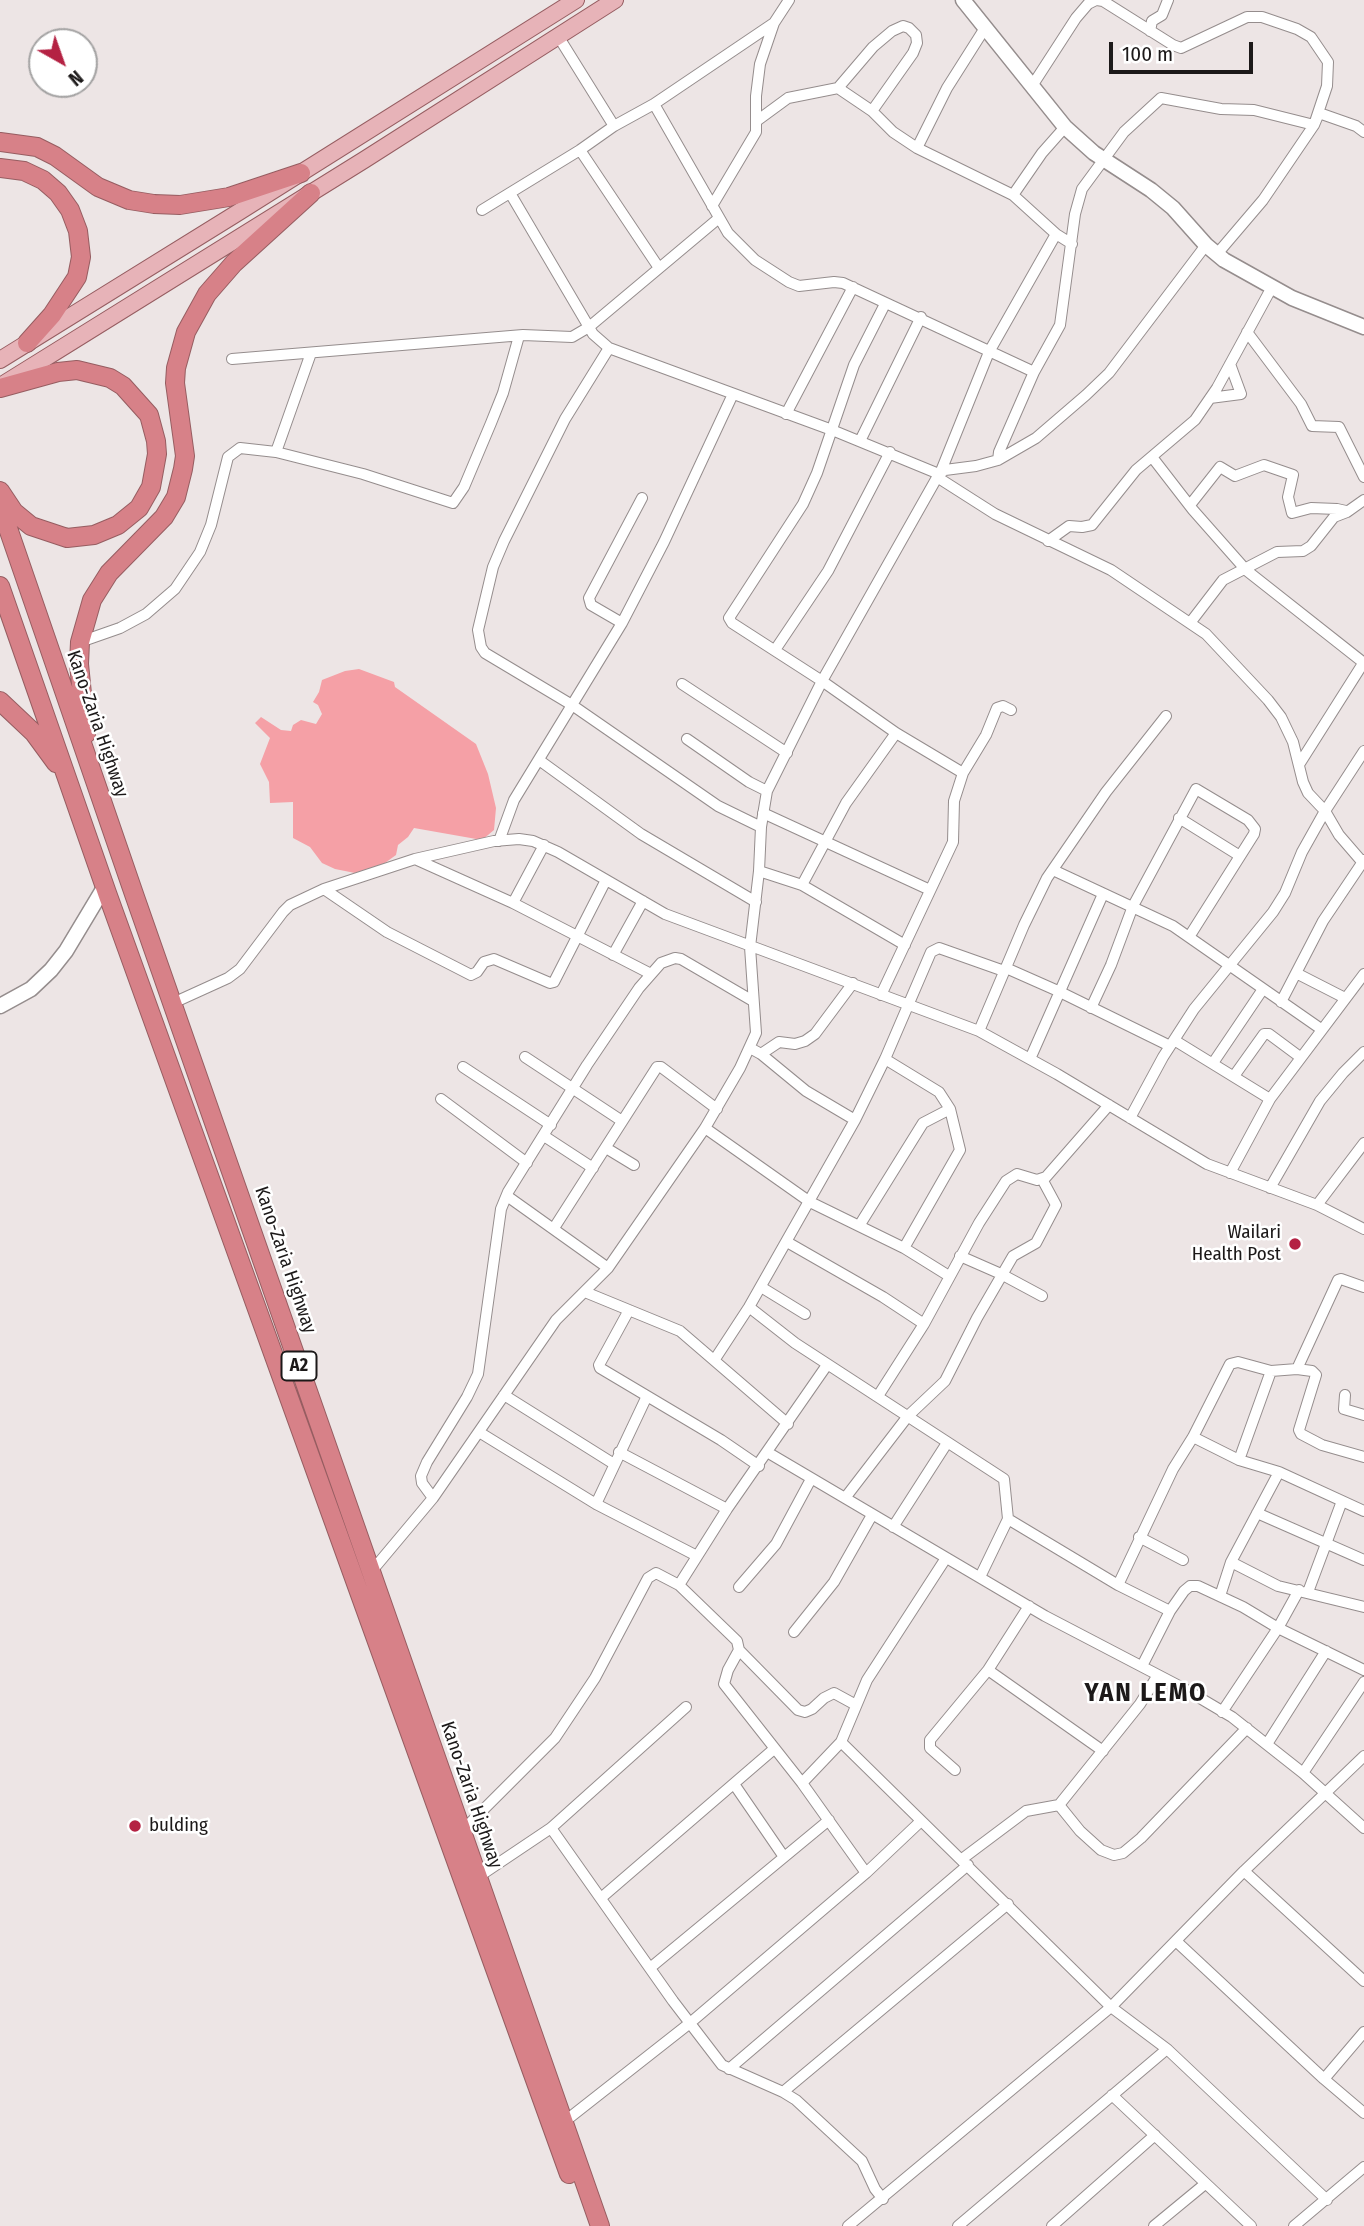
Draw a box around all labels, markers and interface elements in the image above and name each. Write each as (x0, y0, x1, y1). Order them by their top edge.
north arrow (28, 28, 98, 98)
scale bar (1112, 28, 1256, 72)
text: 100 m (1122, 41, 1173, 67)
text: N (64, 65, 87, 90)
street label: Kano-Zaria Highway (61, 648, 133, 800)
street label: Kano-Zaria Highway (249, 1184, 321, 1336)
place label: Wailari Health Post (1192, 1222, 1281, 1266)
marker: Wailari Health Post (1287, 1236, 1303, 1252)
road number: A2 (282, 1352, 316, 1380)
district label: YAN LEMO (1086, 1678, 1206, 1710)
street label: Kano-Zaria Highway (435, 1719, 507, 1871)
place label: bulding (149, 1815, 208, 1837)
marker: bulding (127, 1818, 143, 1834)

